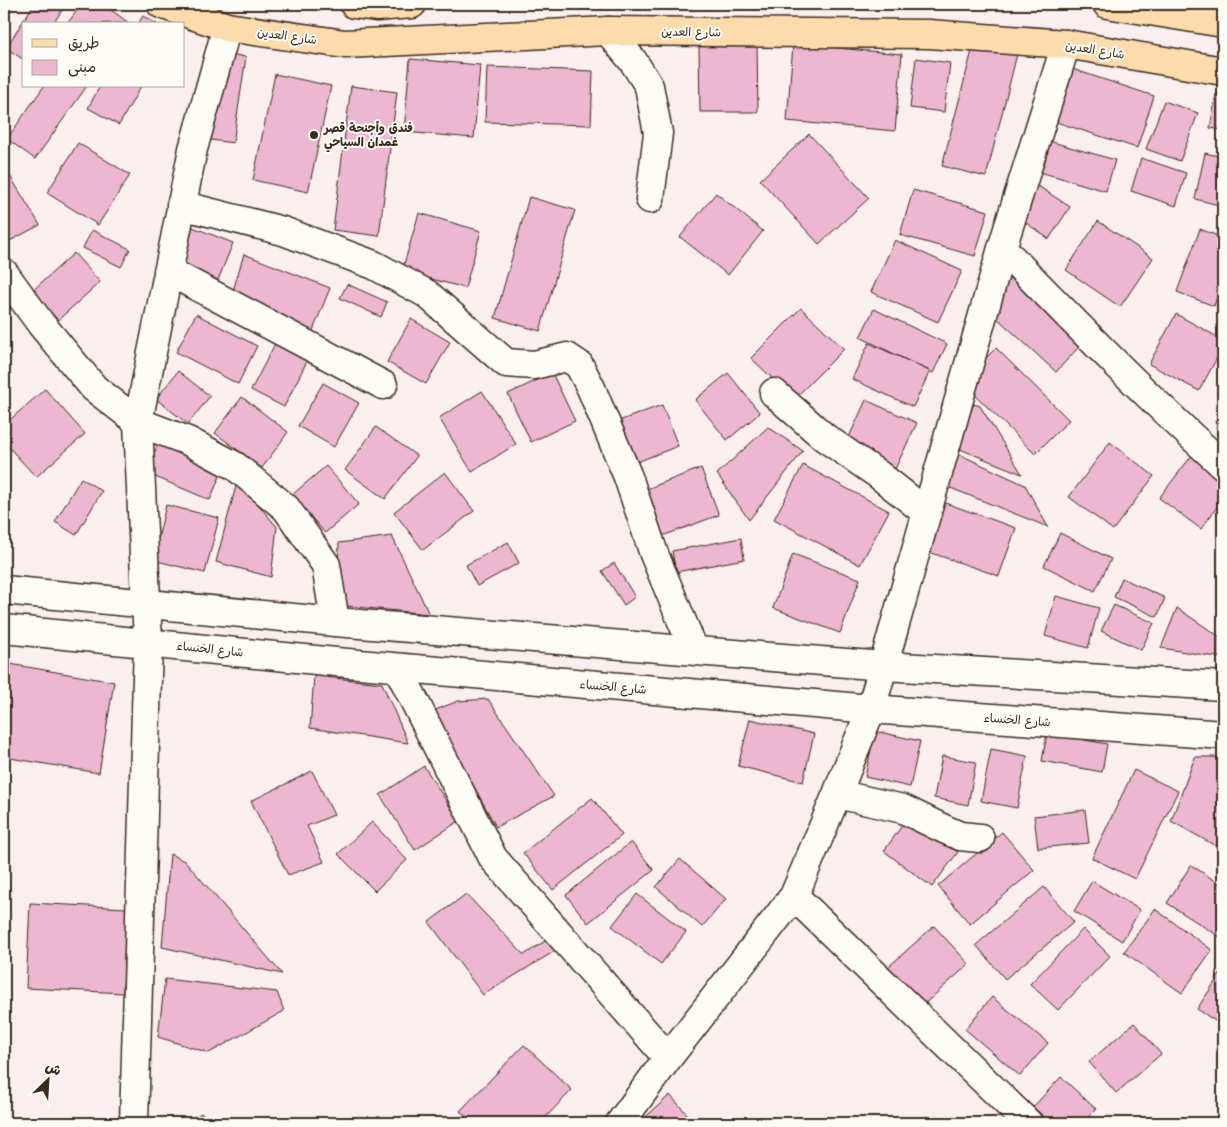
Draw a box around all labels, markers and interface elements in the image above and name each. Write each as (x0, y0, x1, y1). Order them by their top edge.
street label: شارع العدين (661, 21, 721, 42)
legend (22, 22, 185, 88)
street label: شارع العدين (256, 22, 318, 49)
text: طريق (68, 30, 100, 53)
street label: شارع العدين (1064, 35, 1126, 64)
text: مبنى (68, 54, 96, 77)
place label: فندق وأجنحة قصر غمدان السياحي (323, 118, 413, 153)
marker: فندق وأجنحة قصر غمدان السياحي (308, 129, 320, 141)
street label: شارع الخنساء (176, 636, 245, 661)
street label: شارع الخنساء (579, 674, 647, 699)
street label: شارع الخنساء (983, 708, 1051, 731)
north arrow (22, 1054, 72, 1104)
text: ش (42, 1055, 65, 1081)

